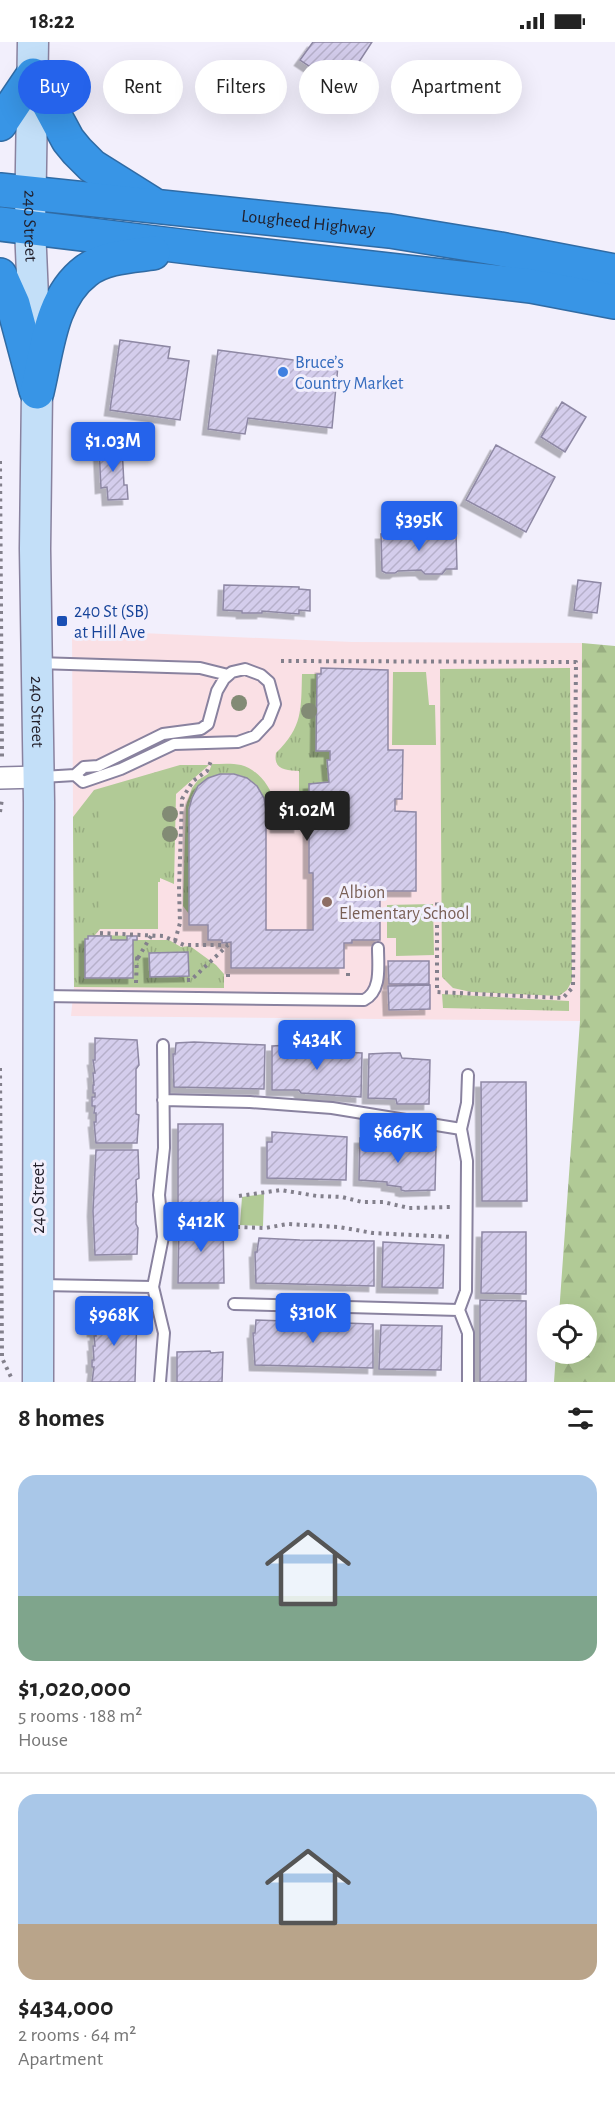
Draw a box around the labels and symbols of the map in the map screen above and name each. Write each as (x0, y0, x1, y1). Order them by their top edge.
street label: 240 Street (20, 190, 39, 263)
street label: Lougheed Highway (240, 207, 376, 239)
place label: Bruce’s Country Market (295, 354, 404, 393)
marker: Bruce’s Country Market (276, 365, 290, 379)
pin: $1.03M (64, 422, 162, 473)
pin: $395K (377, 501, 461, 552)
place label: 240 St (SB) at Hill Ave (74, 603, 149, 642)
marker: 240 St (SB) at Hill Ave (55, 614, 69, 628)
street label: 240 Street (27, 676, 46, 748)
pin: $1.02M (258, 791, 356, 842)
place label: Albion Elementary School (339, 884, 470, 923)
marker: Albion Elementary School (320, 895, 334, 909)
pin: $434K (275, 1020, 359, 1071)
pin: $667K (356, 1113, 440, 1164)
street label: 240 Street (30, 1162, 48, 1234)
pin: $412K (159, 1202, 243, 1253)
pin: $310K (271, 1293, 355, 1344)
pin: $968K (72, 1296, 156, 1347)

